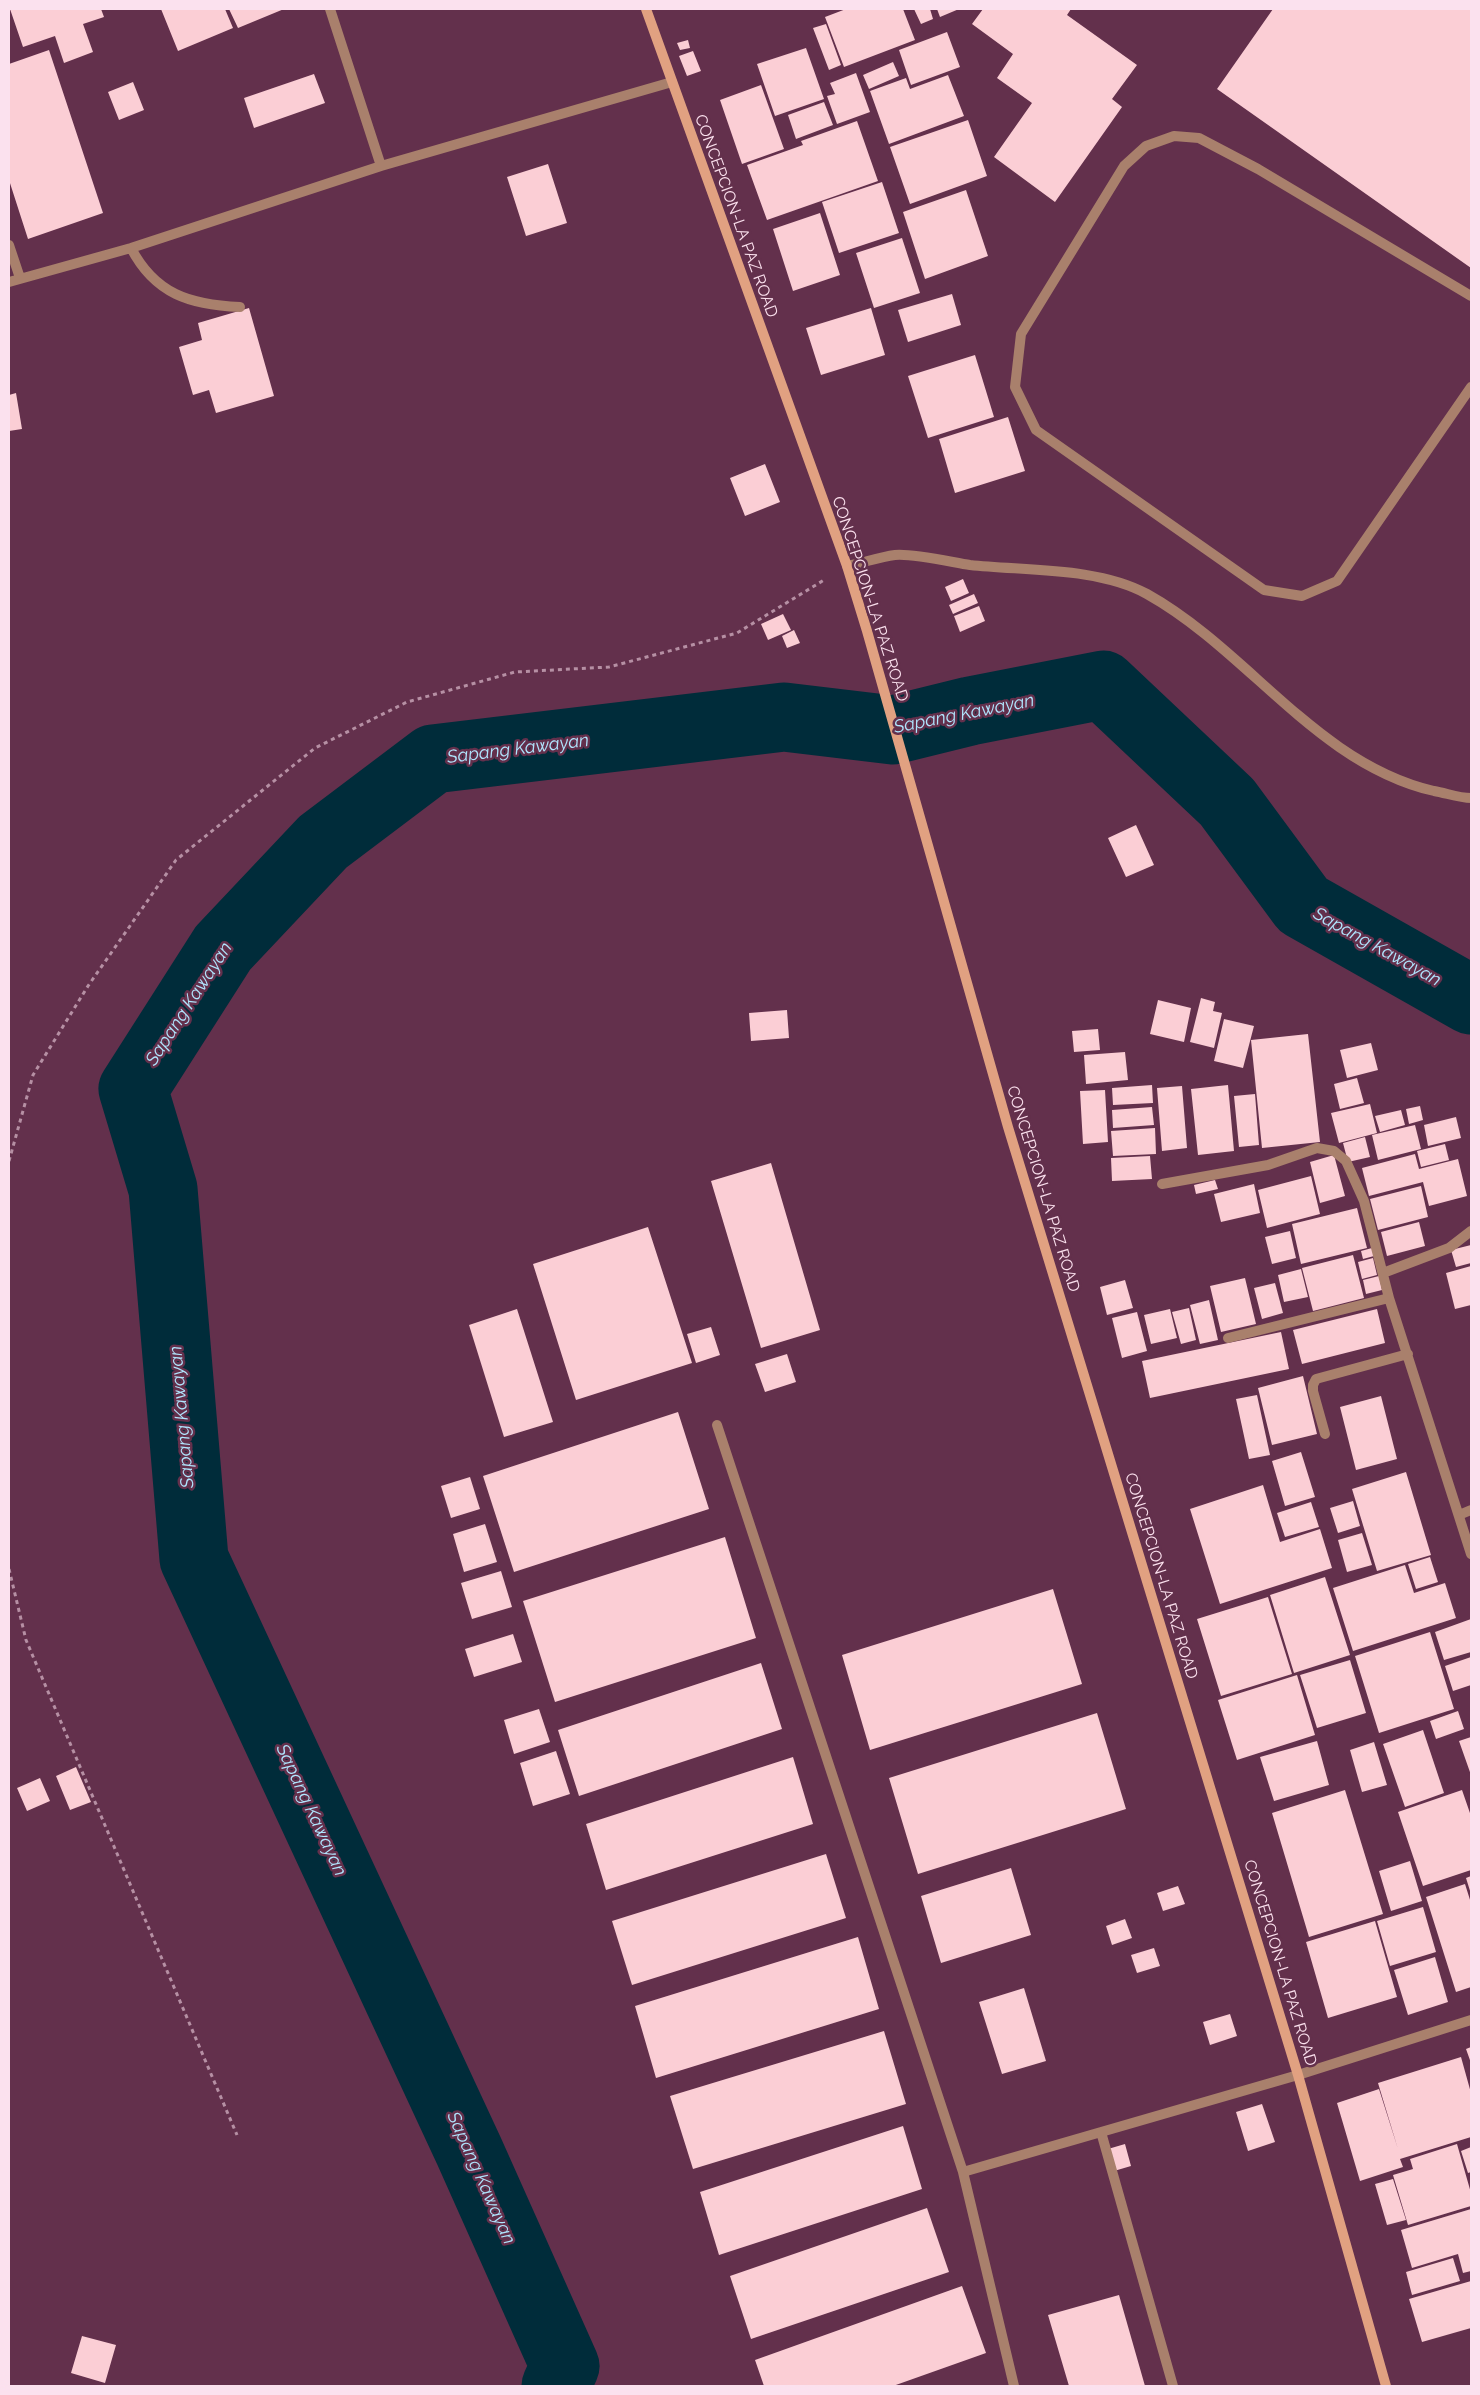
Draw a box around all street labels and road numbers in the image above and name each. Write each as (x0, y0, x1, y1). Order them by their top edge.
street label: CONCEPCION-LA PAZ ROAD (690, 112, 782, 320)
street label: CONCEPCION-LA PAZ ROAD (828, 494, 912, 704)
street label: CONCEPCION-LA PAZ ROAD (1002, 1084, 1084, 1294)
street label: CONCEPCION-LA PAZ ROAD (1120, 1471, 1202, 1681)
street label: CONCEPCION-LA PAZ ROAD (1239, 1858, 1321, 2068)

